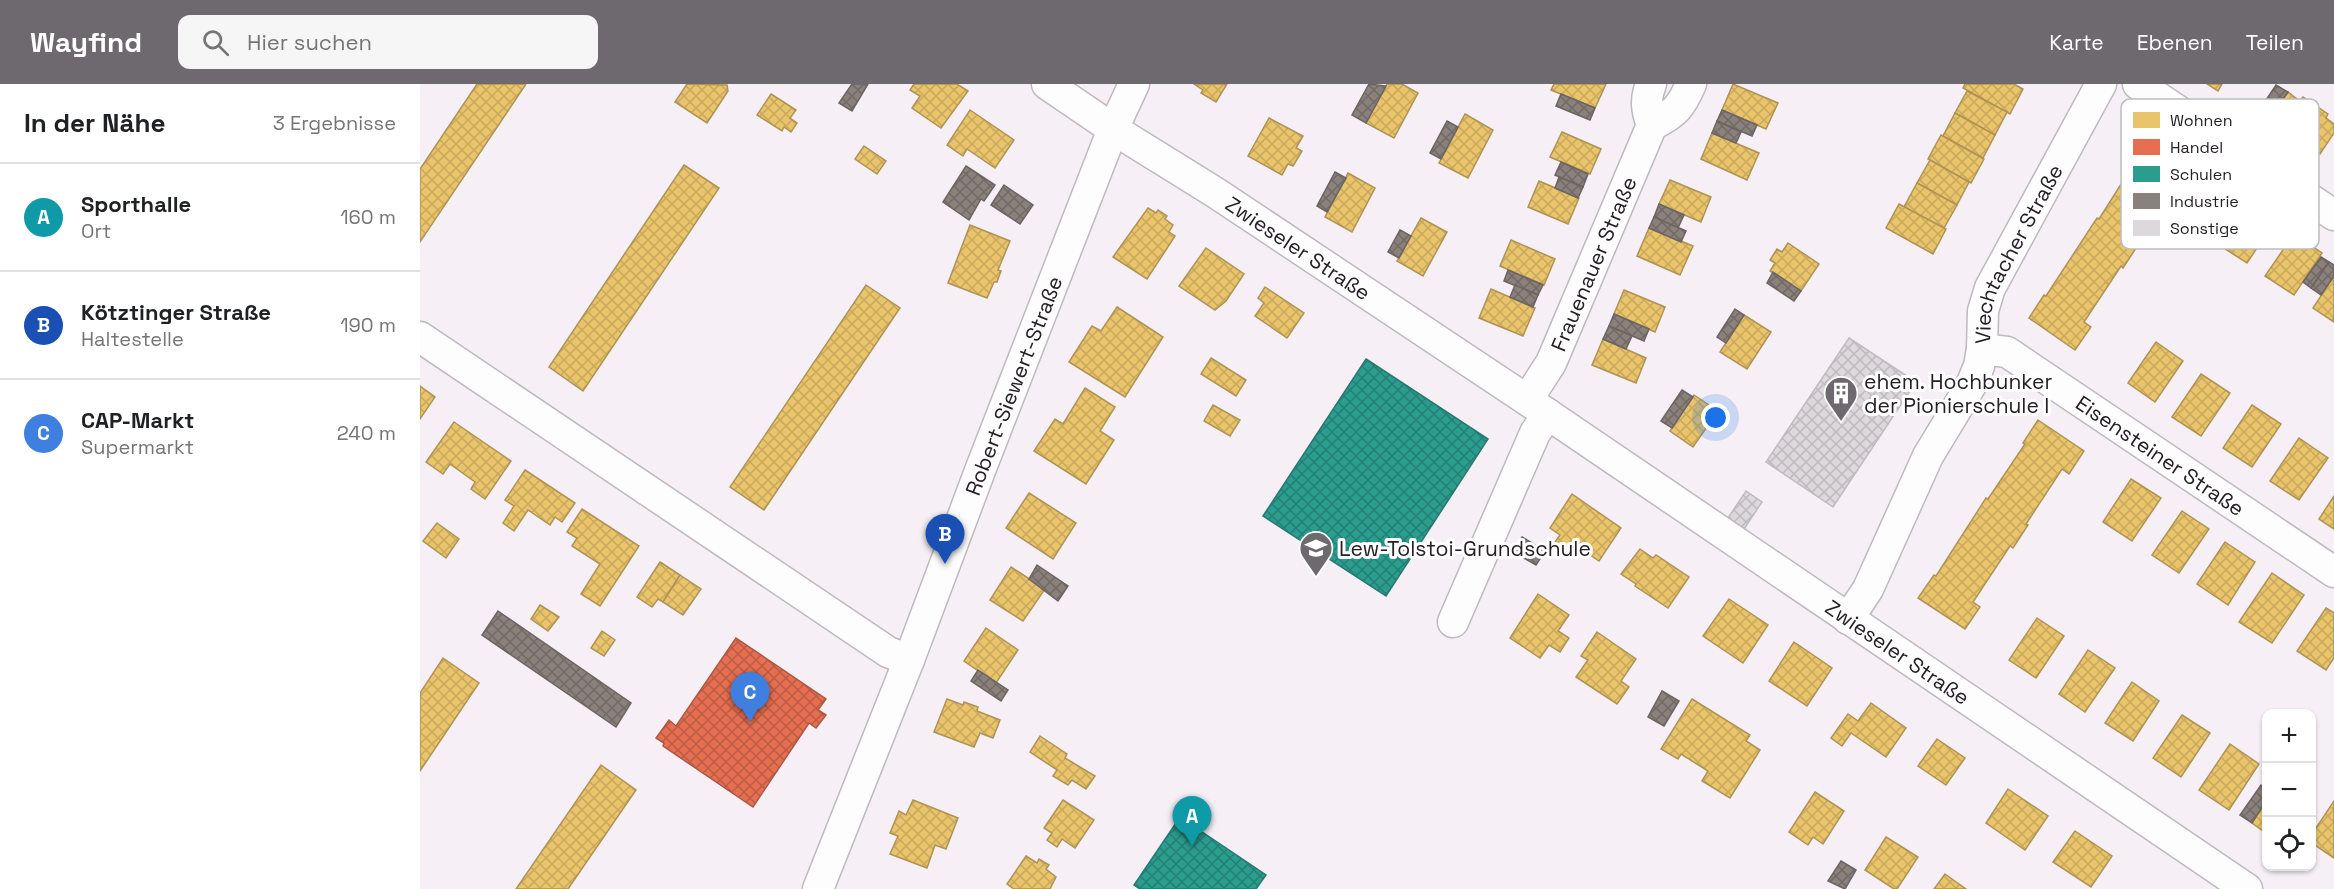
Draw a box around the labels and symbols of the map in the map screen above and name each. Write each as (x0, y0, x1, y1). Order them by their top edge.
legend (2121, 99, 2319, 249)
text: Wohnen (2170, 110, 2233, 131)
text: Handel (2170, 137, 2223, 158)
street label: Viechtacher Straße (1969, 159, 2068, 344)
text: Schulen (2170, 164, 2232, 185)
street label: Frauenauer Straße (1544, 172, 1642, 355)
street label: Zwieseler Straße (1221, 190, 1376, 306)
text: Industrie (2170, 191, 2239, 212)
text: Sonstige (2170, 218, 2239, 239)
street label: Robert-Siewert-Straße (959, 272, 1068, 499)
place label: ehem. Hochbunker der Pionierschule I (1864, 368, 2052, 419)
building icon: ehem. Hochbunker der Pionierschule I (1823, 375, 1859, 422)
street label: Eisensteiner Straße (2071, 389, 2250, 522)
your location (1701, 403, 1730, 432)
pin: B (926, 514, 964, 564)
school or university icon: Lew-Tolstoi-Grundschule (1298, 530, 1334, 577)
place label: Lew-Tolstoi-Grundschule (1339, 535, 1591, 562)
street label: Zwieseler Straße (1821, 593, 1975, 710)
pin: C (730, 672, 770, 722)
pin: A (1172, 796, 1212, 846)

